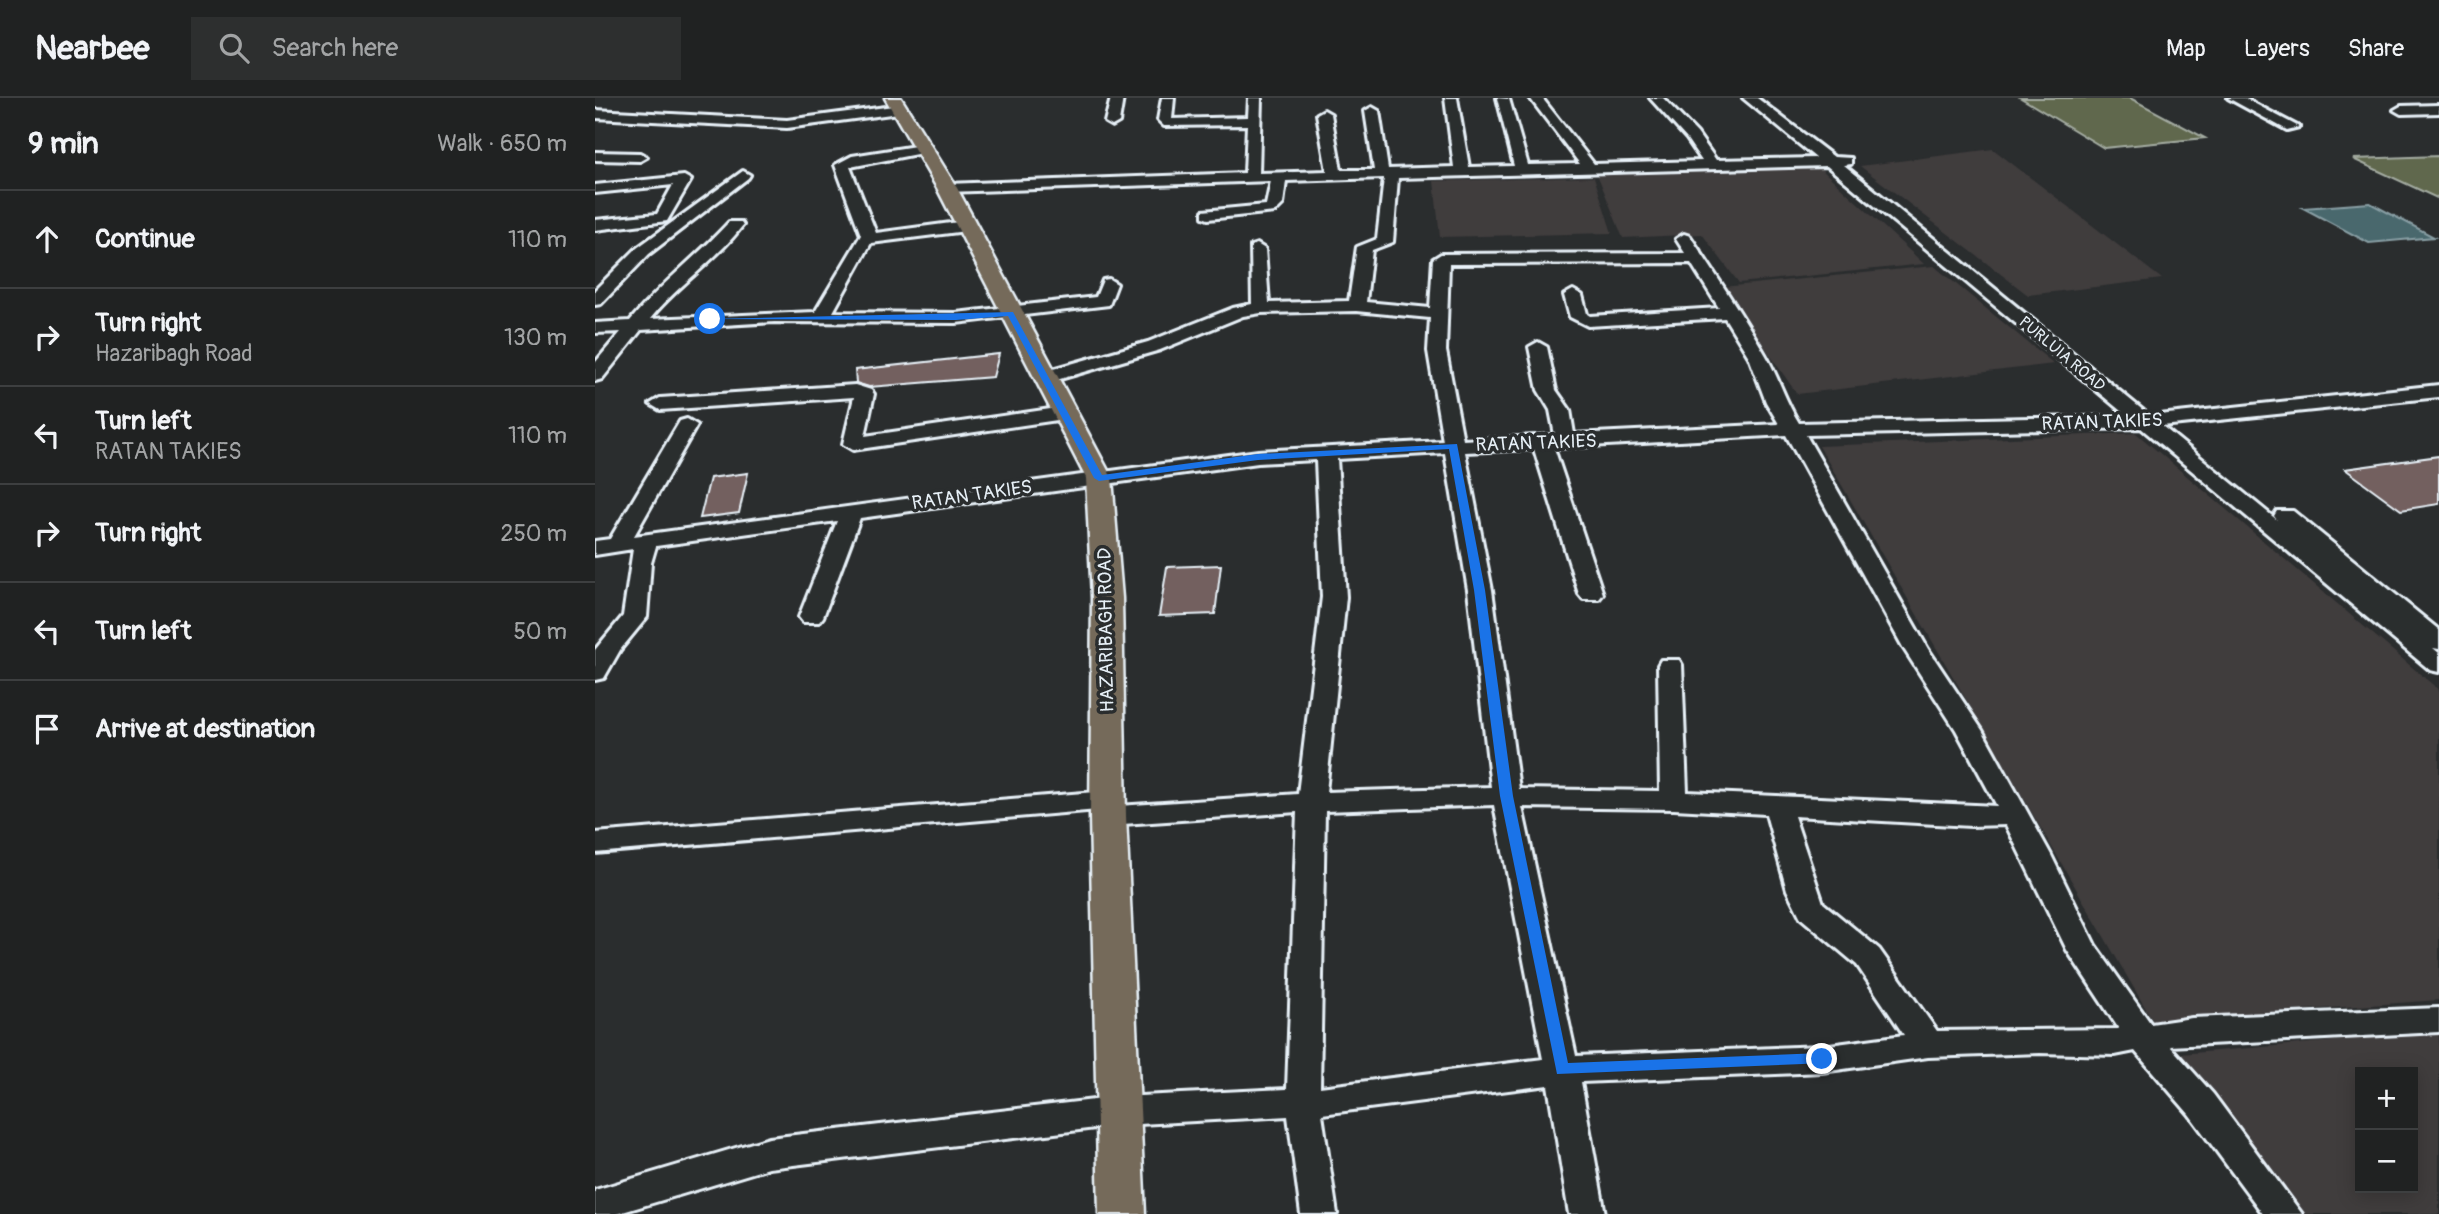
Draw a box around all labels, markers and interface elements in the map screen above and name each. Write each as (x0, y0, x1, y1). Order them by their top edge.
search box (191, 17, 681, 80)
text: Nearbee (35, 28, 149, 69)
icon: search (215, 29, 253, 67)
text: Search here (271, 32, 398, 64)
text: Map (2166, 34, 2206, 63)
text: Layers (2244, 34, 2310, 63)
text: Share (2348, 34, 2404, 63)
text: 9 min (28, 125, 99, 162)
text: Walk · 650 m (437, 129, 567, 158)
icon: ahead (28, 220, 66, 258)
text: Continue (95, 223, 195, 255)
text: 110 m (508, 225, 567, 254)
route start (694, 303, 725, 334)
text: Turn right (95, 307, 201, 339)
street label: PURLUIA ROAD (2015, 312, 2109, 396)
icon: right (28, 318, 66, 356)
text: 130 m (504, 323, 567, 352)
text: Hazaribagh Road (95, 339, 252, 368)
text: Turn left (95, 405, 191, 437)
street label: RATAN TAKIES (2041, 408, 2163, 436)
icon: left (28, 416, 66, 454)
text: 110 m (508, 421, 567, 450)
street label: RATAN TAKIES (1475, 429, 1597, 457)
text: RATAN TAKIES (95, 437, 242, 466)
street label: RATAN TAKIES (910, 475, 1034, 515)
icon: right (28, 514, 66, 552)
text: Turn right (95, 517, 201, 549)
text: 250 m (501, 519, 567, 548)
street label: HAZARIBAGH ROAD (1093, 547, 1119, 713)
icon: left (28, 612, 66, 650)
text: Turn left (95, 615, 191, 647)
text: 50 m (513, 617, 567, 646)
icon: arrive (28, 710, 66, 748)
text: Arrive at destination (95, 713, 315, 745)
route end (1806, 1043, 1837, 1074)
map controls (2355, 1067, 2418, 1193)
button: + (2355, 1067, 2418, 1130)
button: − (2355, 1130, 2418, 1193)

